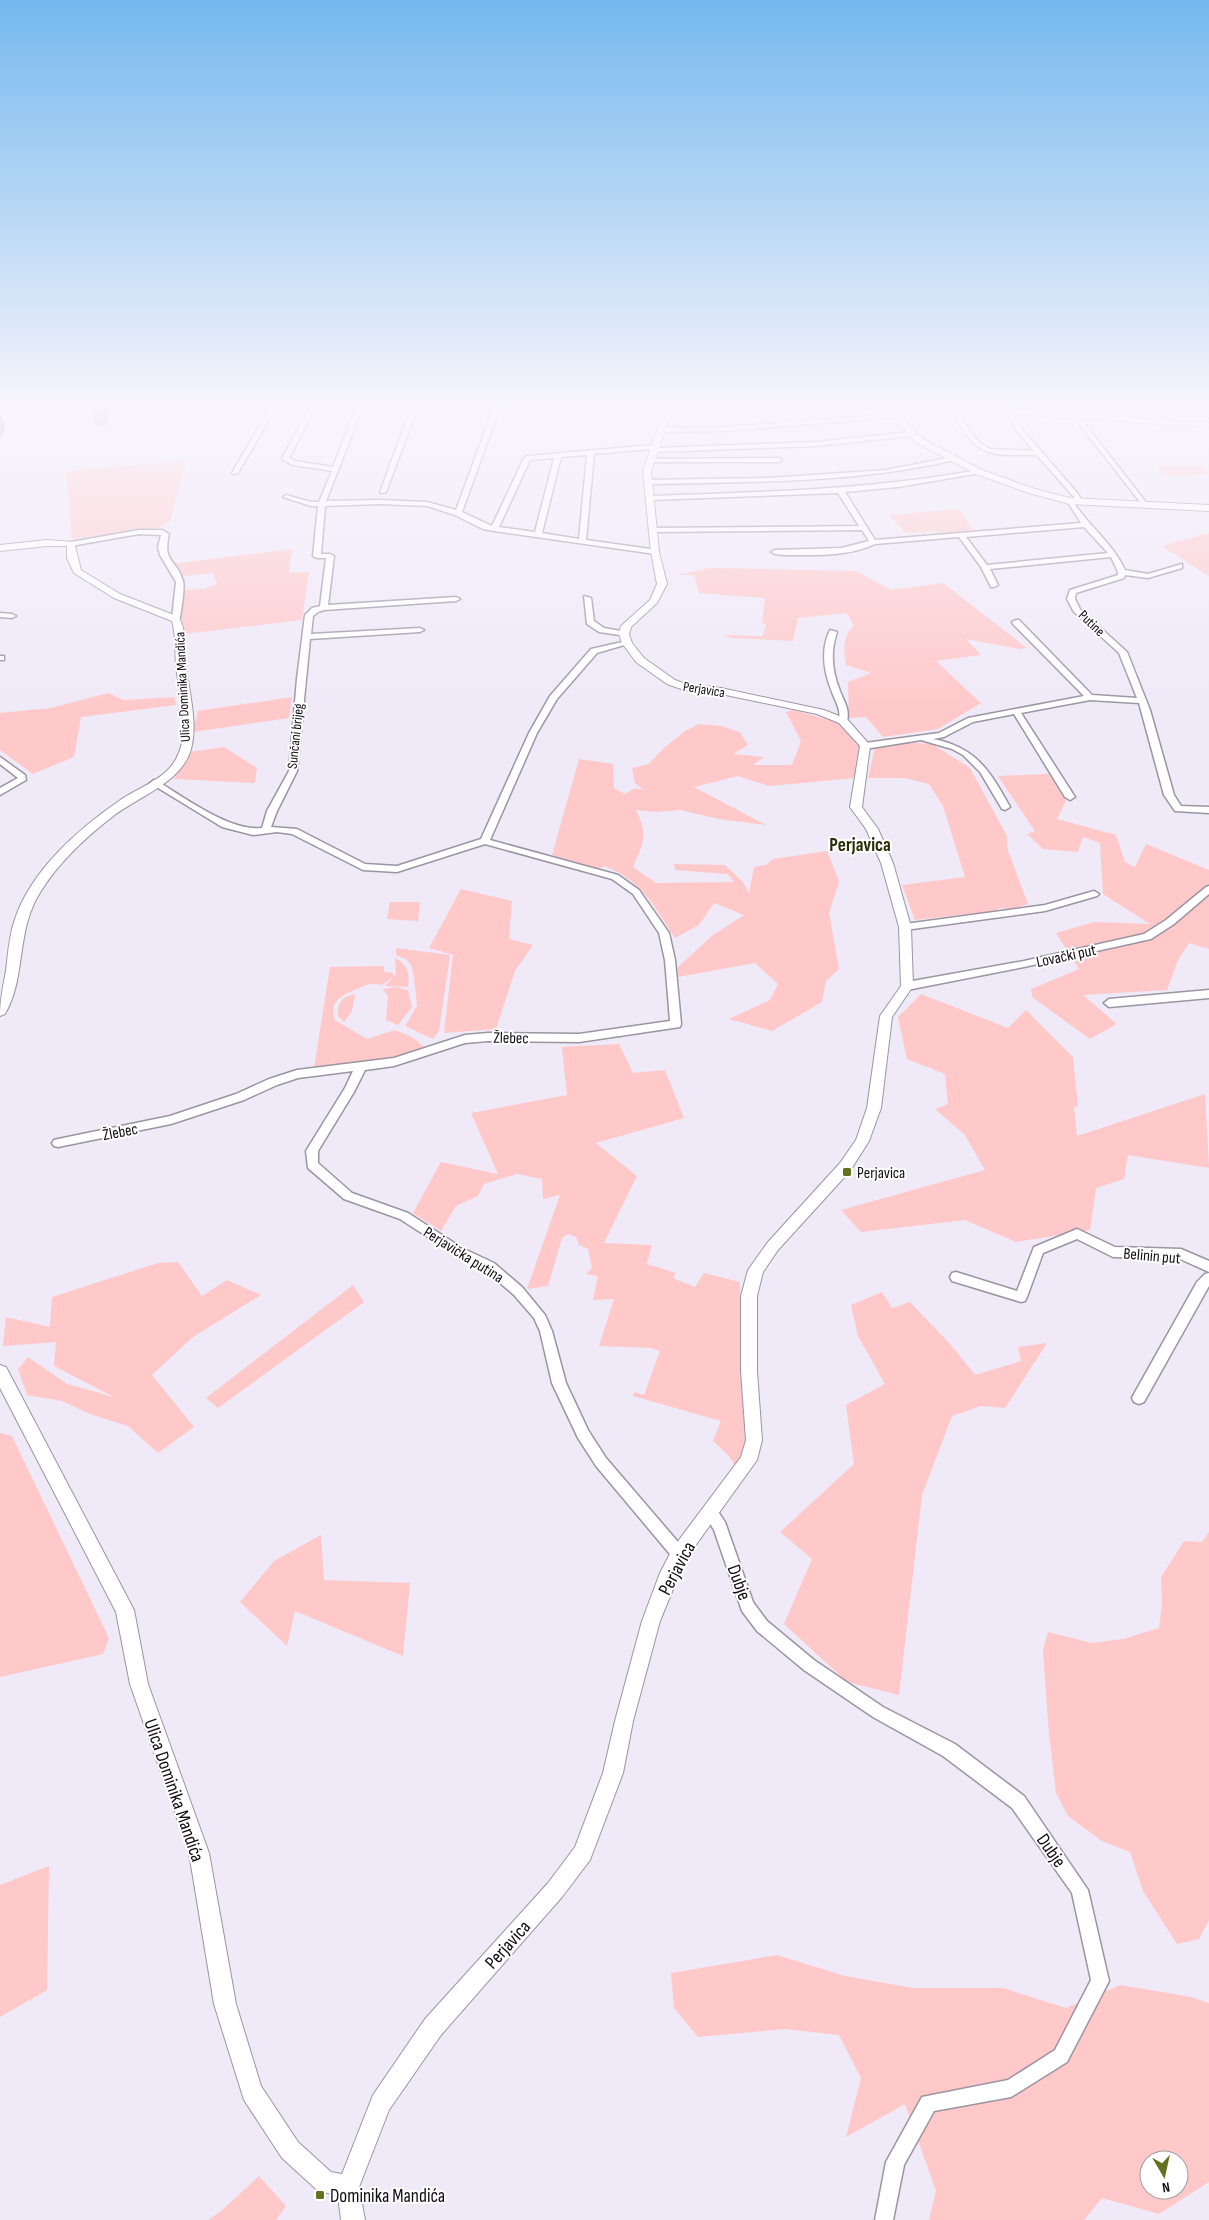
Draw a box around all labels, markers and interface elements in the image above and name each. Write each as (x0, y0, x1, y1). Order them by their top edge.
street label: Putine (1075, 607, 1108, 640)
street label: Ulica Dominika Mandića (171, 631, 194, 742)
street label: Perjavica (682, 678, 726, 701)
street label: Sunčani brijeg (284, 702, 307, 770)
district label: Perjavica (829, 834, 891, 857)
street label: Lovački put (1035, 941, 1098, 972)
street label: Žlebec (493, 1029, 529, 1048)
street label: Žlebec (101, 1120, 140, 1145)
place label: Perjavica (857, 1164, 905, 1183)
marker: Perjavica (841, 1166, 853, 1178)
street label: Perjavička putina (419, 1223, 507, 1288)
street label: Belinin put (1123, 1245, 1181, 1268)
street label: Perjavica (654, 1538, 701, 1599)
street label: Dubje (722, 1562, 756, 1603)
street label: Ulica Dominika Mandića (138, 1716, 209, 1865)
street label: Dubje (1031, 1829, 1071, 1872)
street label: Perjavica (480, 1916, 536, 1974)
north arrow (1139, 2150, 1189, 2200)
text: N (1161, 2178, 1171, 2196)
place label: Dominika Mandića (330, 2185, 445, 2208)
marker: Dominika Mandića (314, 2189, 326, 2201)

